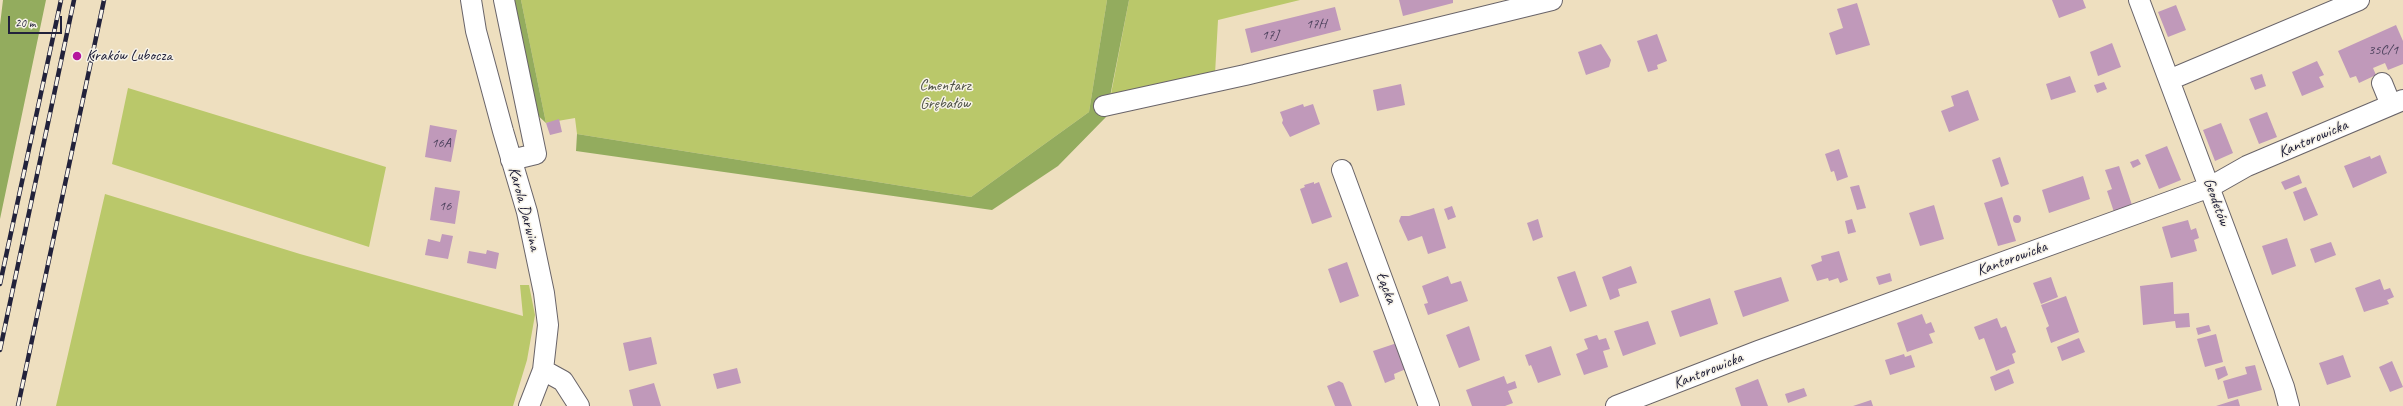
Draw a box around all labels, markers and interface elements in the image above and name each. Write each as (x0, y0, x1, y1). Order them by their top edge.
scale bar (10, 8, 64, 34)
text: 20 m (15, 15, 35, 31)
house number: 17H (1306, 16, 1326, 32)
house number: 17J (1262, 27, 1278, 43)
house number: 35C/1 (2368, 42, 2398, 58)
place label: Kraków Lubocza (86, 46, 172, 66)
marker: Kraków Lubocza (71, 50, 83, 62)
park label: Cmentarz Grębałów (919, 76, 971, 114)
street label: Kantorowicka (2276, 116, 2350, 162)
house number: 16A (431, 135, 451, 151)
street label: Karola Darwina (504, 165, 544, 253)
street label: Geodetów (2199, 176, 2233, 228)
house number: 16 (439, 198, 451, 214)
street label: Kantorowicka (1974, 237, 2050, 281)
street label: Łącka (1371, 270, 1401, 306)
street label: Kantorowicka (1670, 348, 1746, 394)

